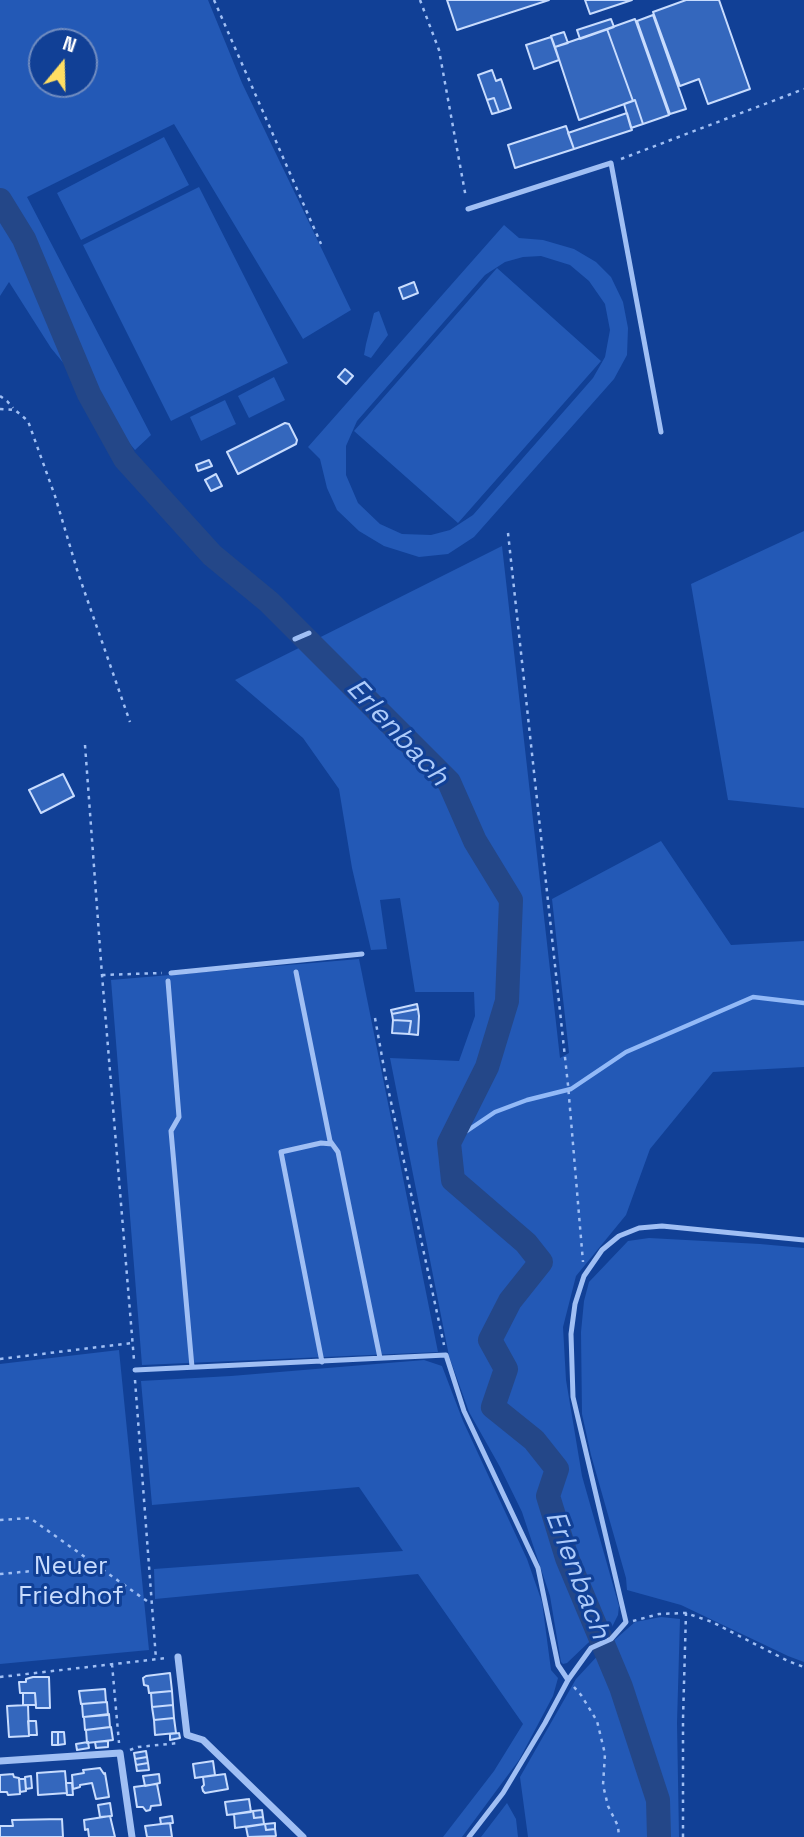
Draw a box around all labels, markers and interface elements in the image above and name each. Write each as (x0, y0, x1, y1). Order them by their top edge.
north arrow (28, 28, 98, 98)
text: N (59, 31, 79, 58)
water label: Erlenbach (339, 672, 455, 794)
water label: Erlenbach (537, 1506, 617, 1644)
park label: Neuer Friedhof (18, 1551, 124, 1612)

